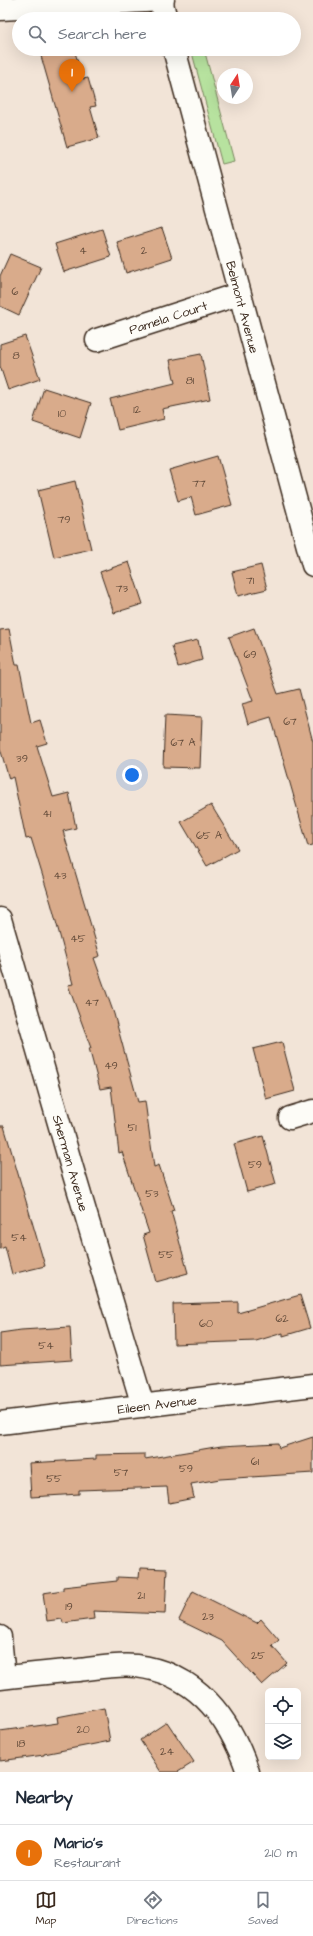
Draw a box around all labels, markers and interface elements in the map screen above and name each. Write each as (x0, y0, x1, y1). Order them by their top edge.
search box (12, 12, 301, 56)
icon: search (26, 23, 48, 45)
text: Search here (58, 24, 147, 45)
pin: 1 (59, 59, 85, 92)
north arrow (217, 68, 253, 104)
house number: 4 (79, 243, 87, 258)
house number: 2 (141, 243, 148, 258)
street label: Belmont Avenue (221, 259, 263, 355)
house number: 6 (12, 284, 19, 299)
street label: Pamela Court (127, 297, 211, 339)
house number: 8 (12, 348, 20, 363)
house number: 81 (186, 373, 195, 388)
house number: 12 (133, 402, 142, 417)
house number: 10 (58, 406, 66, 421)
house number: 77 (192, 476, 206, 491)
house number: 79 (57, 512, 71, 527)
house number: 71 (246, 573, 255, 588)
house number: 73 (116, 581, 129, 596)
house number: 69 (243, 647, 257, 662)
house number: 67 (283, 714, 297, 729)
house number: 67 A (170, 735, 196, 750)
house number: 39 (16, 751, 28, 766)
your location (122, 765, 142, 785)
house number: 41 (43, 806, 52, 821)
house number: 65 A (196, 828, 222, 843)
house number: 43 (53, 868, 67, 883)
house number: 45 (70, 931, 86, 946)
house number: 47 (85, 995, 99, 1010)
house number: 49 (104, 1058, 118, 1073)
street label: Sherman Avenue (48, 1113, 92, 1214)
house number: 51 (127, 1120, 137, 1135)
house number: 59 (248, 1157, 262, 1172)
house number: 53 (145, 1186, 159, 1201)
house number: 54 (11, 1230, 27, 1245)
house number: 55 (158, 1247, 174, 1262)
house number: 62 (275, 1311, 289, 1326)
house number: 60 (199, 1316, 213, 1331)
house number: 54 (38, 1338, 54, 1353)
street label: Eileen Avenue (116, 1391, 198, 1419)
house number: 61 (251, 1454, 260, 1469)
house number: 59 (179, 1461, 193, 1476)
house number: 57 (114, 1465, 129, 1480)
house number: 55 (46, 1471, 62, 1486)
house number: 21 (137, 1588, 145, 1603)
house number: 19 (65, 1599, 73, 1614)
house number: 23 (202, 1609, 214, 1624)
house number: 25 (251, 1648, 265, 1663)
map controls (265, 1688, 301, 1760)
button: locate (265, 1688, 301, 1724)
house number: 20 (76, 1722, 90, 1737)
button: layers (265, 1724, 301, 1760)
house number: 18 (17, 1736, 25, 1751)
house number: 24 (160, 1744, 174, 1759)
text: Nearby (16, 1786, 73, 1810)
text: Mario's (54, 1833, 103, 1854)
text: 1 (28, 1844, 30, 1862)
text: 210 m (264, 1844, 297, 1862)
text: Restaurant (54, 1854, 121, 1872)
tab: Map (35, 1889, 57, 1928)
tab: Directions (127, 1889, 178, 1928)
tab: Saved (248, 1889, 278, 1928)

